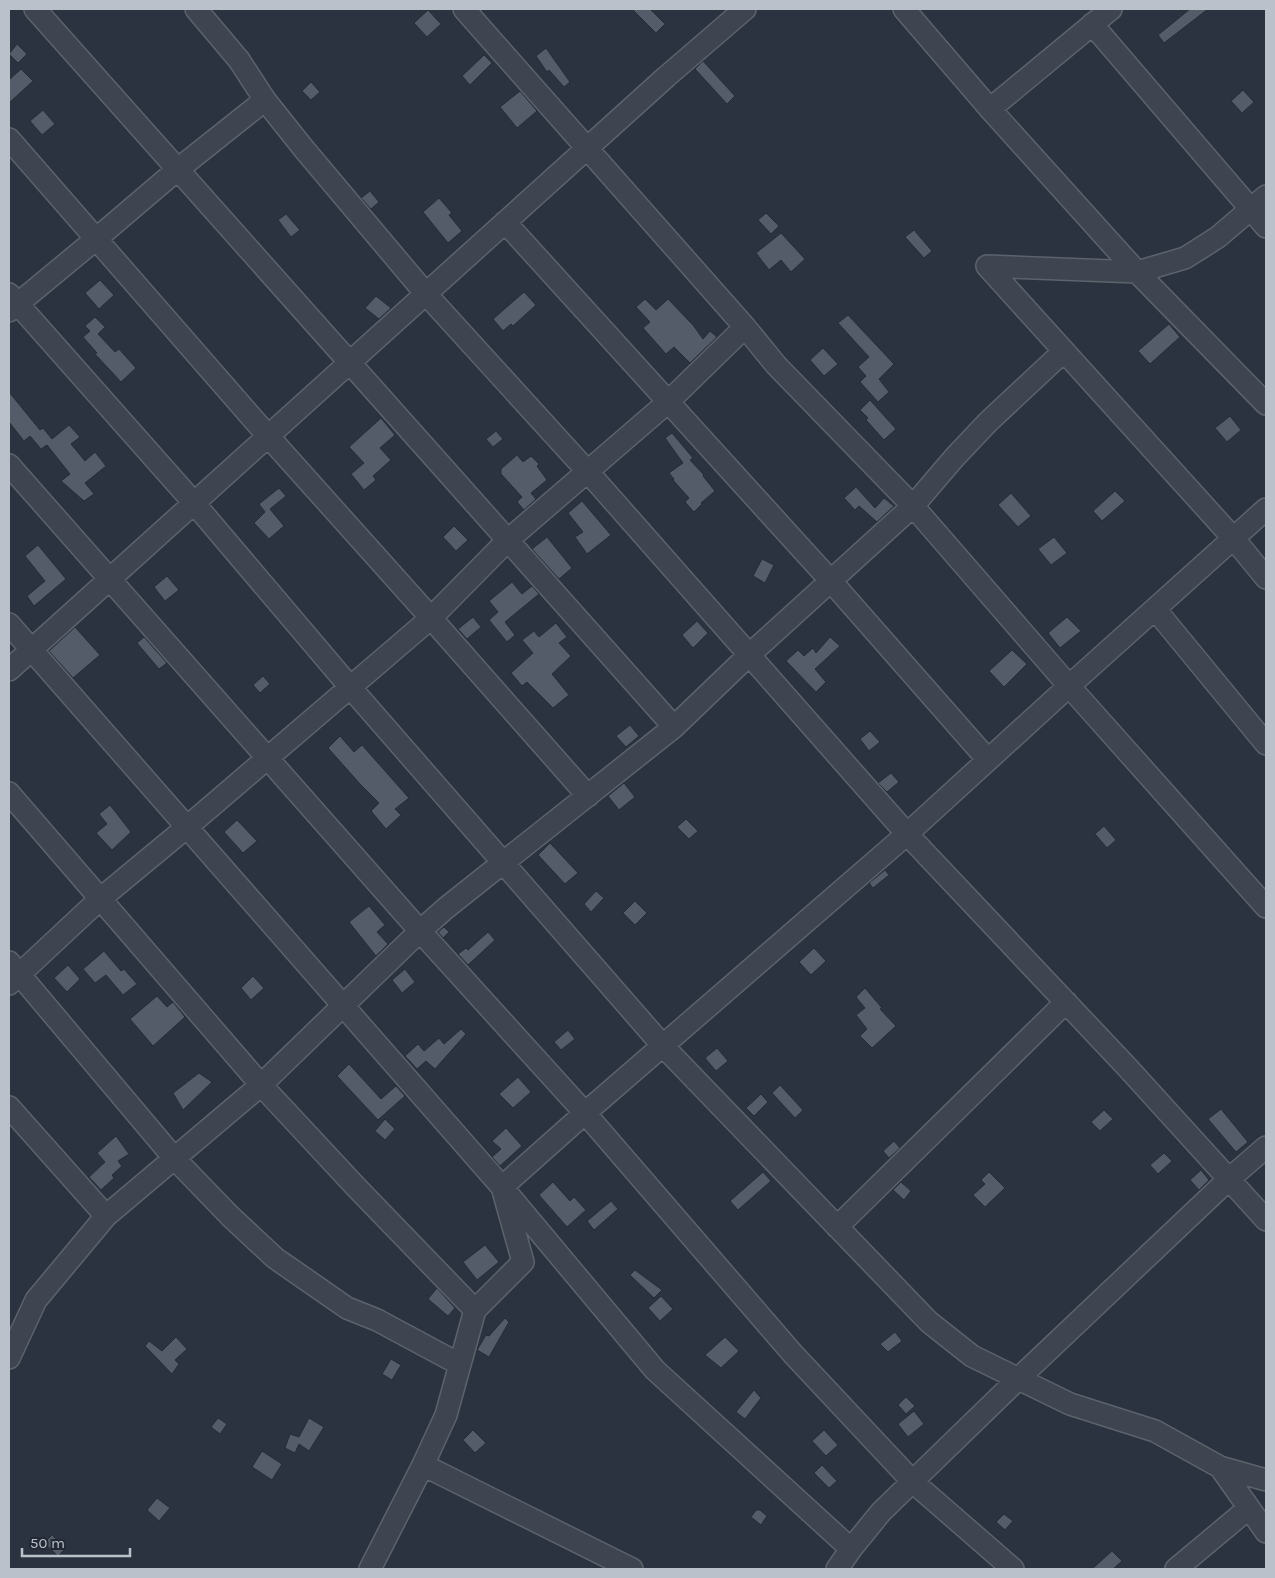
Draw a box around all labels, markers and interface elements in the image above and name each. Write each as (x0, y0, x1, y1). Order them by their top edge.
scale bar (22, 1526, 130, 1558)
text: 50 m (30, 1534, 65, 1552)

